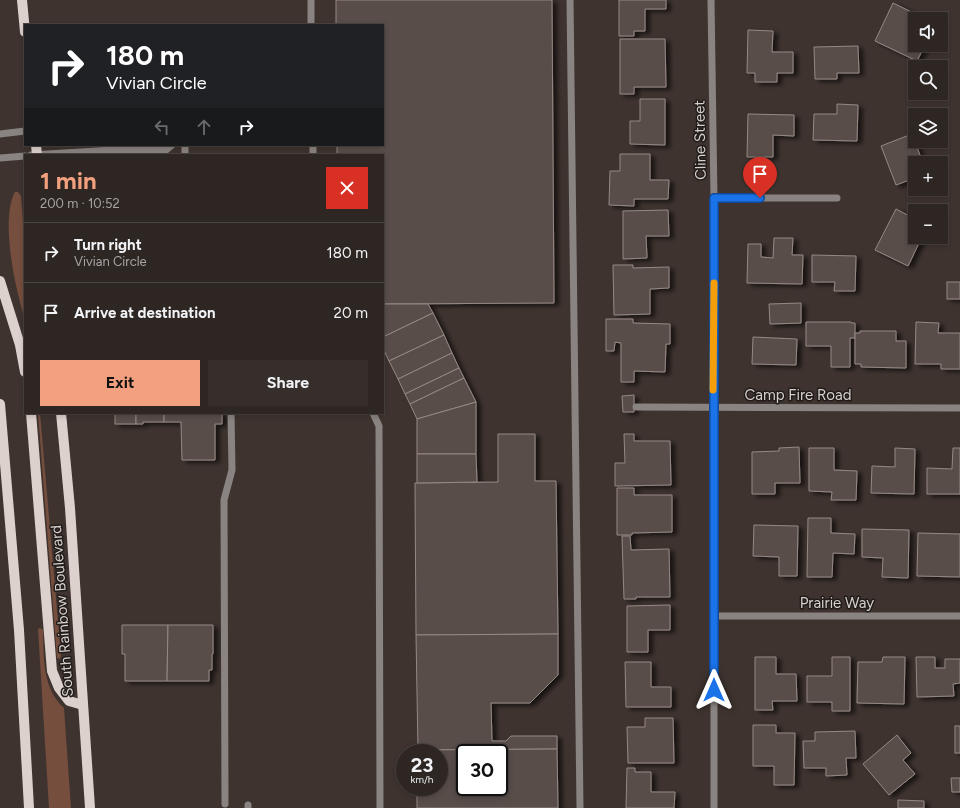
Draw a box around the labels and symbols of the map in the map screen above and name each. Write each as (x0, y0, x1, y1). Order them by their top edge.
street label: Cline Street (690, 100, 710, 180)
pin (743, 157, 777, 198)
street label: Camp Fire Road (745, 386, 851, 404)
street label: South Rainbow Boulevard (47, 524, 77, 698)
street label: Prairie Way (800, 594, 874, 612)
position arrow (693, 669, 735, 711)
speed limit sign: 30 (456, 744, 508, 796)

